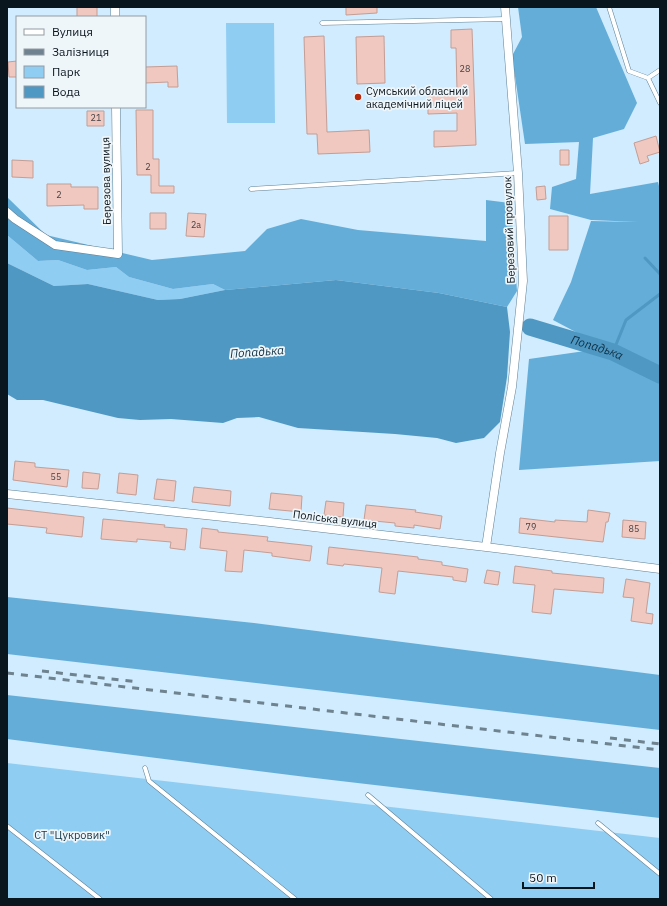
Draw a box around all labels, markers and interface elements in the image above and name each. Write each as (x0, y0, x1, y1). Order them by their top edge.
legend (16, 16, 146, 108)
text: Вулиця (52, 24, 93, 39)
text: Залізниця (52, 44, 109, 59)
house number: 28 (460, 63, 470, 74)
text: Парк (52, 64, 81, 79)
text: Вода (52, 84, 81, 99)
place label: Сумський обласний академічний ліцей (366, 84, 468, 111)
marker: Сумський обласний академічний ліцей (353, 92, 363, 102)
house number: 21 (91, 112, 101, 123)
street label: Березова вулиця (98, 137, 114, 225)
house number: 2 (145, 161, 151, 172)
street label: Березовий провулок (500, 176, 518, 284)
house number: 2 (56, 189, 62, 200)
house number: 2а (191, 219, 201, 230)
water label: Попадька (569, 332, 626, 363)
water label: Попадька (229, 342, 285, 361)
house number: 55 (51, 471, 61, 482)
street label: Поліська вулиця (292, 507, 378, 531)
house number: 79 (526, 521, 536, 532)
house number: 85 (629, 523, 639, 534)
park label: СТ "Цукровик" (34, 828, 110, 842)
scale bar (523, 864, 594, 890)
text: 50 m (529, 870, 557, 885)

